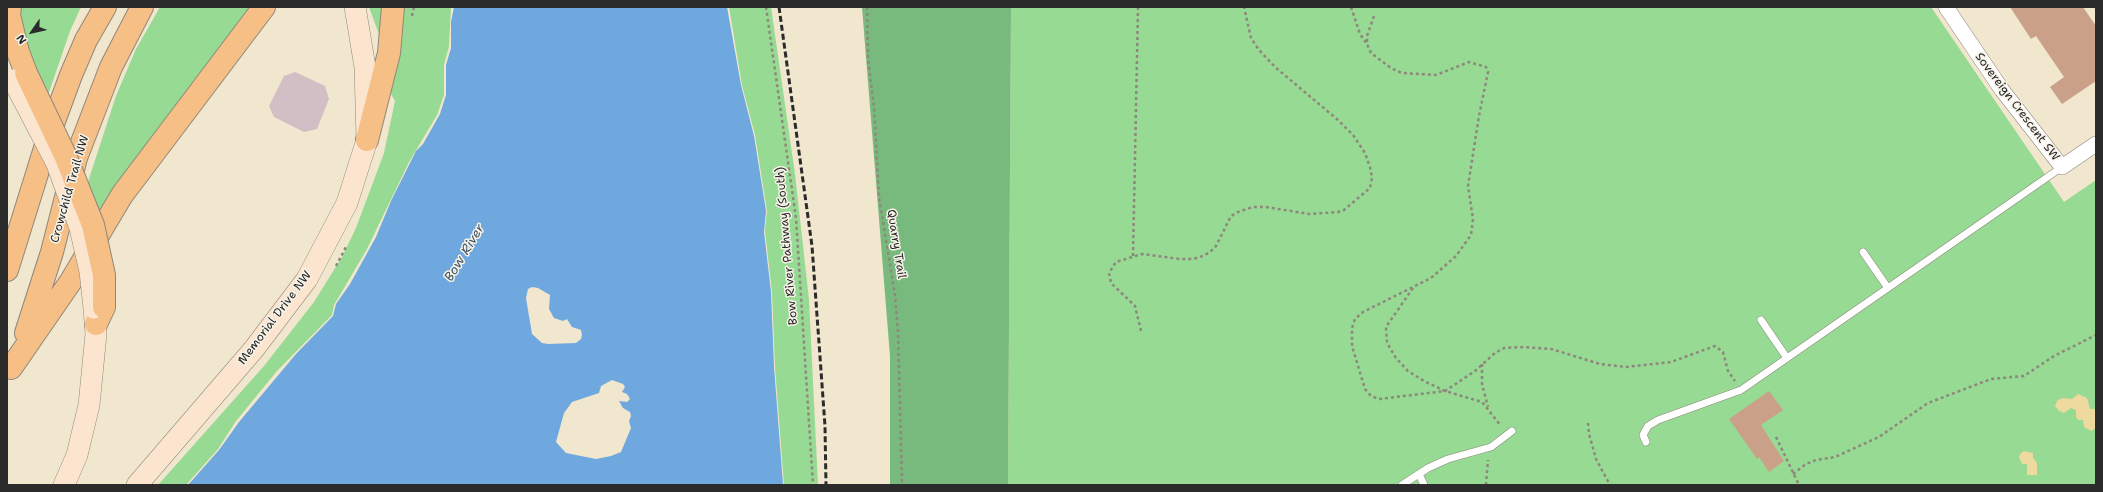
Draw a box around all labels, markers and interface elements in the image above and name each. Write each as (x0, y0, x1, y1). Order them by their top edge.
north arrow (12, 12, 52, 52)
text: N (13, 31, 30, 47)
street label: Sovereign Crescent SW (1972, 50, 2062, 164)
street label: Crowchild Trail NW (48, 133, 92, 245)
street label: Bow River Pathway (South) (773, 166, 801, 326)
street label: Quarry Trail (883, 208, 909, 280)
water label: Bow River (442, 221, 488, 285)
street label: Memorial Drive NW (235, 268, 315, 368)

